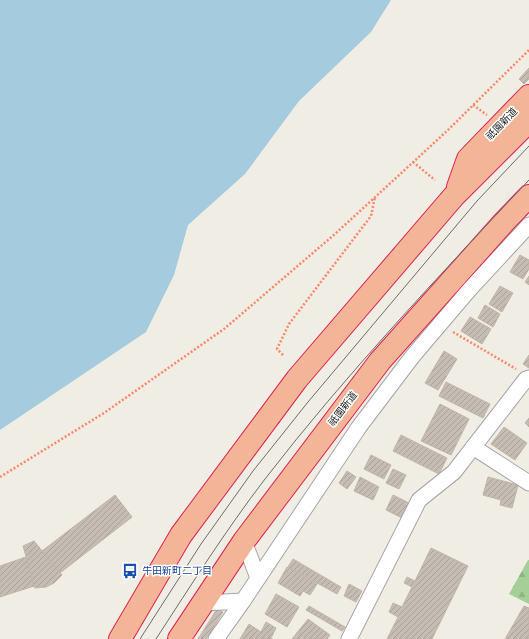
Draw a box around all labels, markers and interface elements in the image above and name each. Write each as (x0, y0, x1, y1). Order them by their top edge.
street label: 祇園新道 (484, 105, 520, 143)
street label: 祇園新道 (326, 389, 360, 429)
bus stop icon: 牛田新町二丁目 (121, 562, 139, 580)
place label: 牛田新町二丁目 (142, 565, 212, 577)

